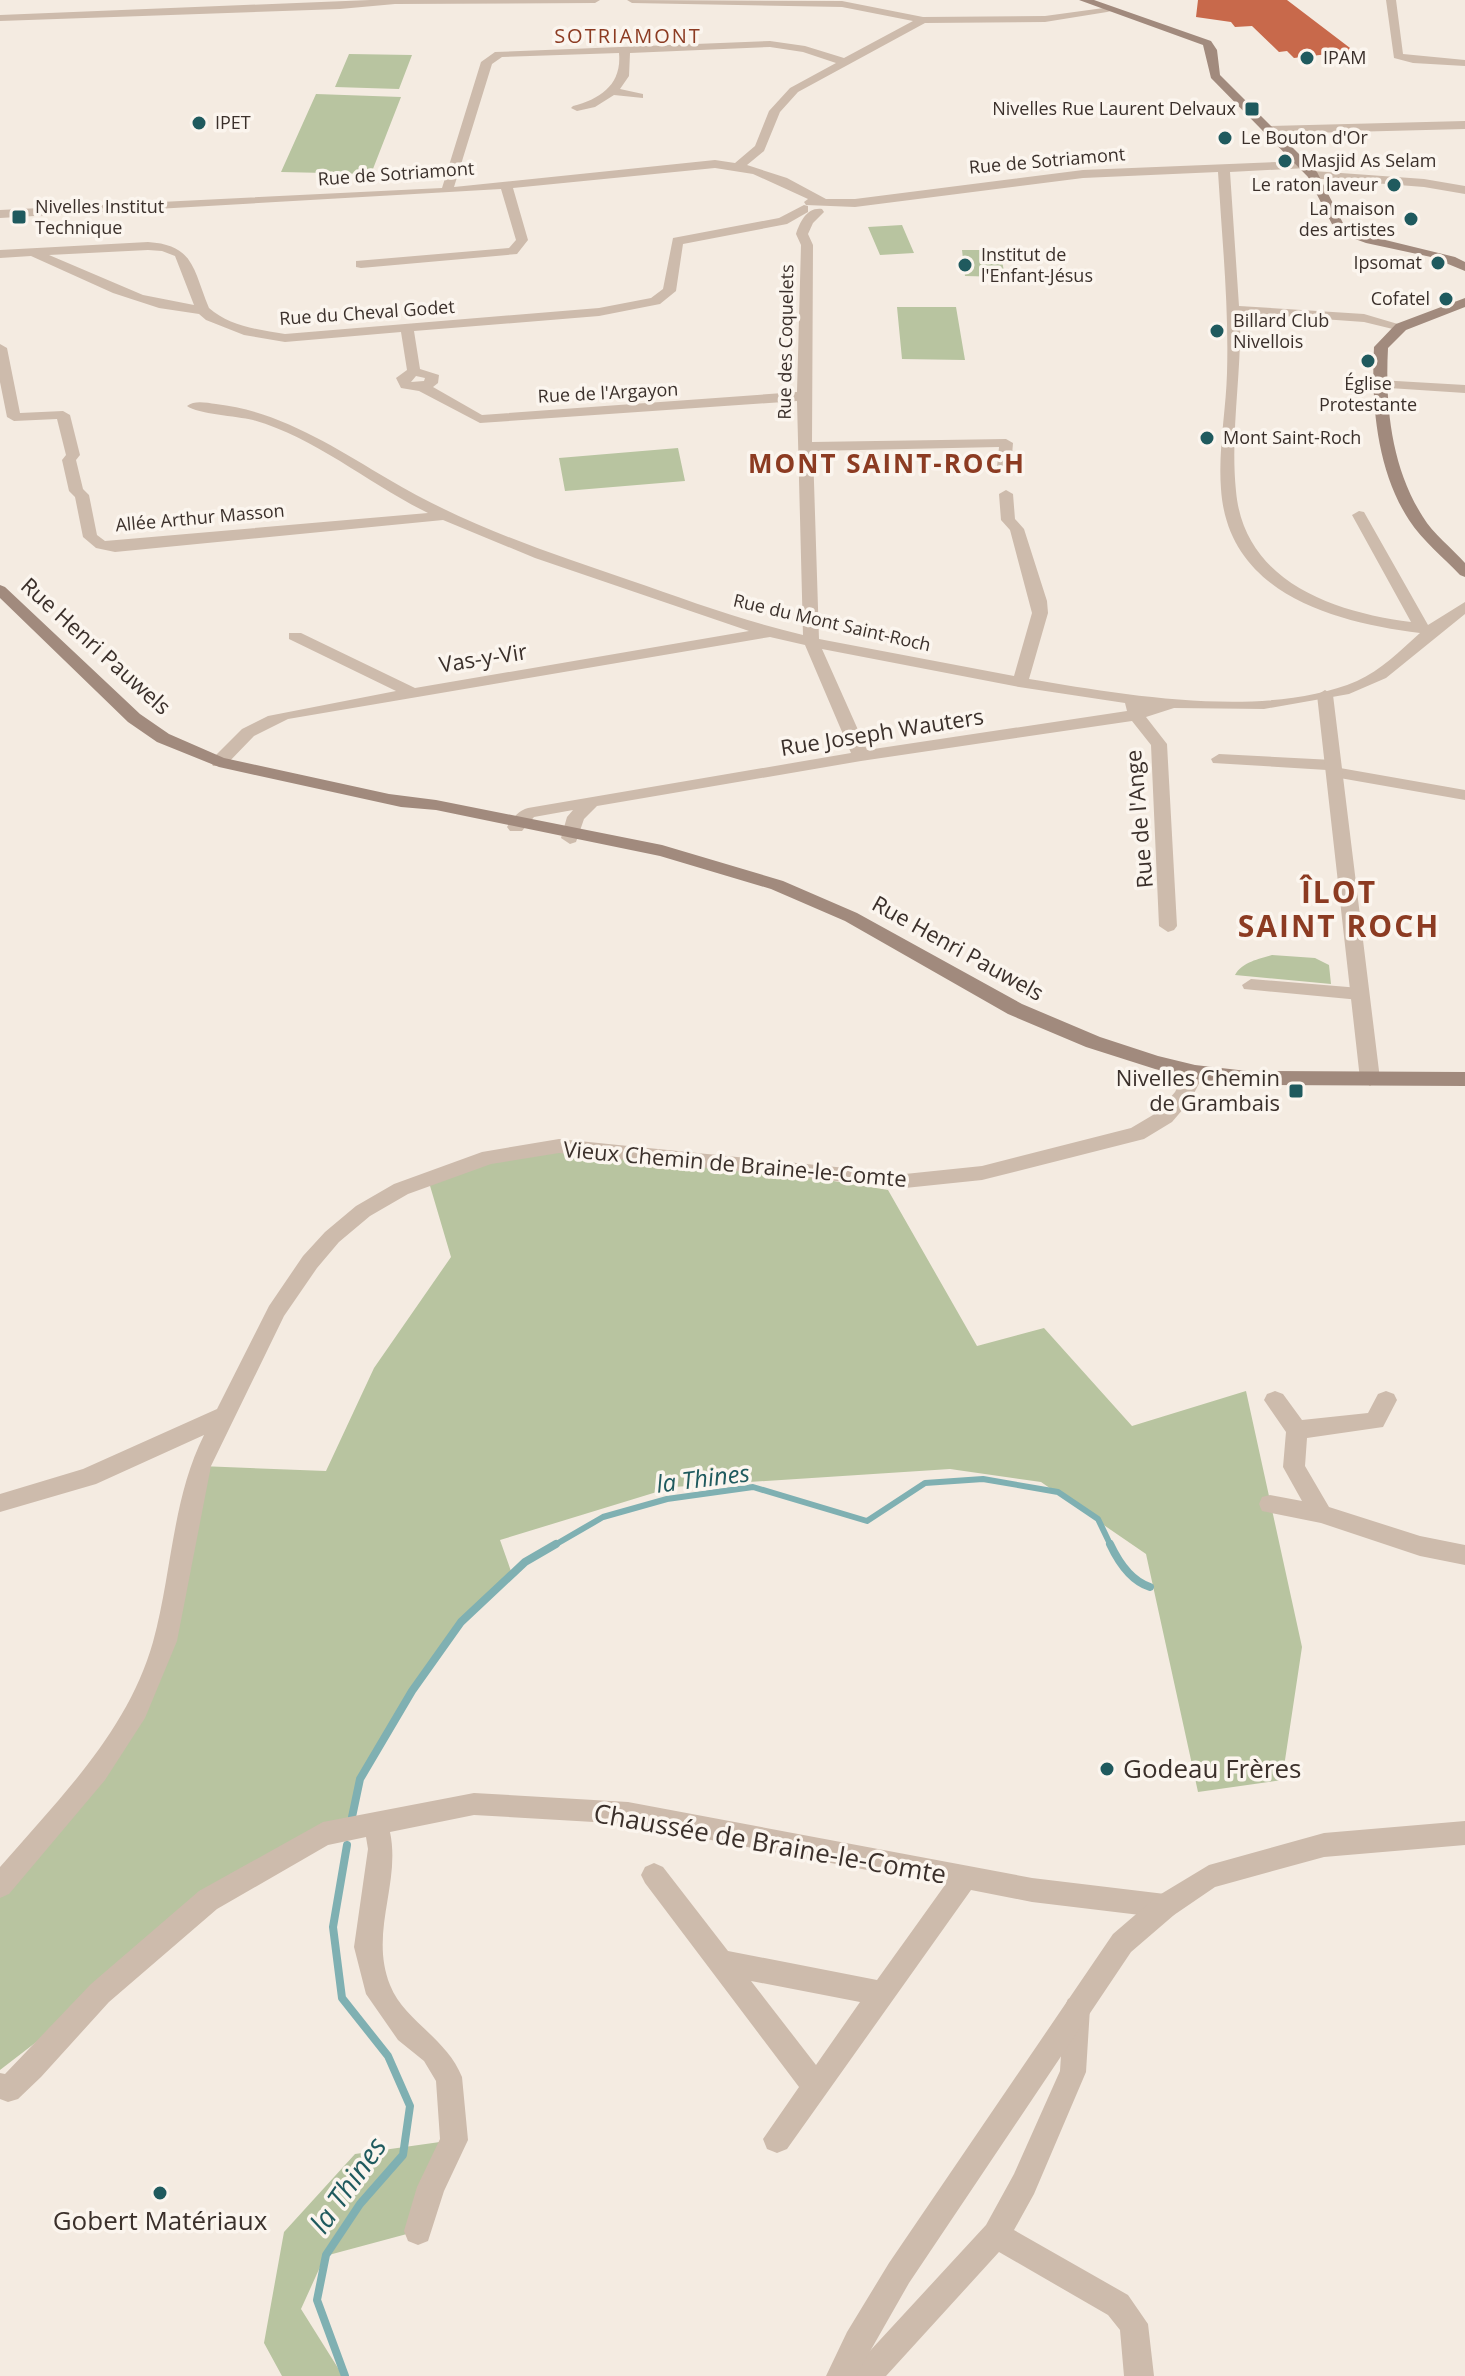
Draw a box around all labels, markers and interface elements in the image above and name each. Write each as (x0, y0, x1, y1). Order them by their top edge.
district label: SOTRIAMONT (554, 22, 702, 49)
place label: IPAM (1323, 45, 1366, 69)
marker: IPAM (1298, 49, 1316, 67)
place label: Nivelles Rue Laurent Delvaux (992, 96, 1237, 120)
marker: Nivelles Rue Laurent Delvaux (1243, 100, 1261, 118)
place label: IPET (215, 110, 251, 134)
marker: IPET (190, 114, 208, 132)
place label: Le Bouton d'Or (1241, 125, 1369, 149)
marker: Le Bouton d'Or (1216, 129, 1234, 147)
street label: Rue de Sotriamont (968, 141, 1126, 179)
place label: Masjid As Selam (1301, 148, 1436, 172)
marker: Masjid As Selam (1276, 152, 1294, 170)
street label: Rue de Sotriamont (317, 156, 475, 190)
place label: Le raton laveur (1251, 172, 1379, 196)
marker: Le raton laveur (1385, 176, 1403, 194)
place label: Nivelles Institut Technique (35, 194, 164, 239)
place label: La maison des artistes (1299, 196, 1395, 241)
marker: Nivelles Institut Technique (10, 208, 28, 226)
marker: La maison des artistes (1402, 210, 1420, 228)
place label: Institut de l'Enfant-Jésus (981, 242, 1093, 287)
place label: Ipsomat (1353, 250, 1422, 274)
marker: Ipsomat (1429, 254, 1447, 272)
marker: Institut de l'Enfant-Jésus (956, 256, 974, 274)
street label: Rue des Coquelets (772, 264, 798, 420)
place label: Cofatel (1371, 286, 1430, 310)
marker: Cofatel (1437, 290, 1455, 308)
street label: Rue du Cheval Godet (278, 294, 455, 330)
place label: Billard Club Nivellois (1233, 308, 1329, 353)
marker: Billard Club Nivellois (1208, 322, 1226, 340)
marker: Église Protestante (1359, 352, 1377, 370)
place label: Église Protestante (1319, 371, 1417, 416)
street label: Rue de l'Argayon (537, 376, 679, 408)
place label: Mont Saint-Roch (1223, 425, 1361, 449)
marker: Mont Saint-Roch (1198, 429, 1216, 447)
district label: MONT SAINT-ROCH (748, 445, 1026, 481)
street label: Allée Arthur Masson (114, 498, 286, 536)
street label: Rue Henri Pauwels (15, 570, 178, 721)
street label: Rue du Mont Saint-Roch (731, 588, 933, 656)
street label: Vas-y-Vir (437, 635, 529, 679)
street label: Rue Joseph Wauters (778, 700, 986, 762)
street label: Rue de l'Ange (1117, 749, 1159, 890)
district label: ÎLOT SAINT ROCH (1238, 871, 1440, 946)
street label: Rue Henri Pauwels (867, 887, 1050, 1007)
place label: Nivelles Chemin de Grambais (1116, 1062, 1280, 1117)
marker: Nivelles Chemin de Grambais (1287, 1082, 1305, 1100)
street label: Vieux Chemin de Braine-le-Comte (562, 1133, 908, 1193)
water label: la Thines (654, 1455, 751, 1500)
place label: Godeau Frères (1123, 1750, 1301, 1786)
marker: Godeau Frères (1098, 1760, 1116, 1778)
street label: Chaussée de Braine-le-Comte (591, 1794, 949, 1892)
water label: la Thines (300, 2129, 394, 2240)
marker: Gobert Matériaux (151, 2184, 169, 2202)
place label: Gobert Matériaux (53, 2202, 268, 2238)

